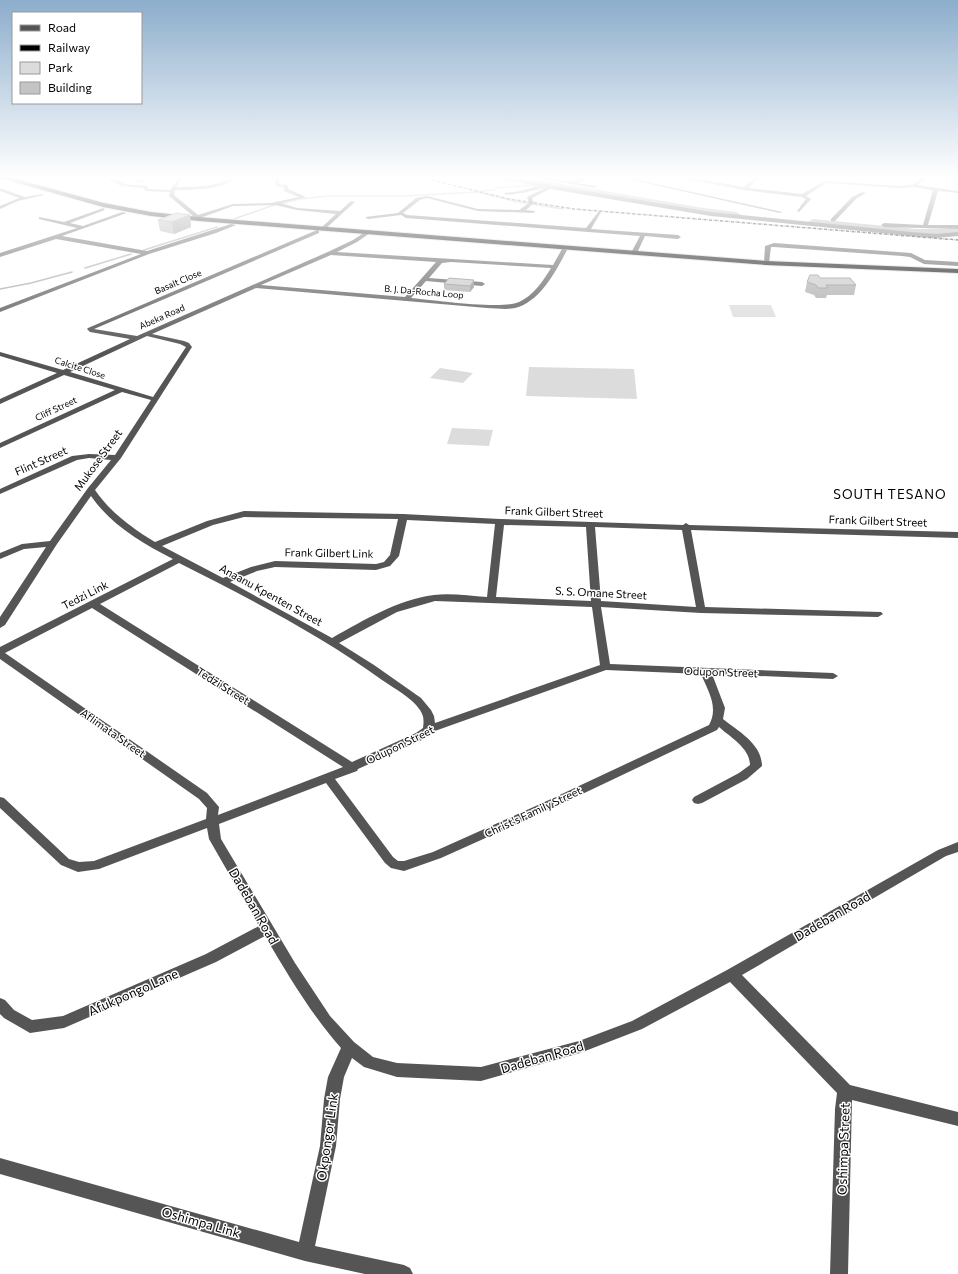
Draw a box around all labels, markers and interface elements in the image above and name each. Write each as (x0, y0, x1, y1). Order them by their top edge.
legend (12, 12, 142, 104)
text: Road (48, 20, 76, 34)
text: Railway (48, 40, 90, 54)
text: Park (48, 60, 74, 74)
text: Building (48, 80, 92, 94)
street label: Basalt Close (153, 267, 203, 296)
street label: B. J. Da-Rocha Loop (384, 283, 464, 300)
street label: Abeka Road (137, 302, 186, 331)
street label: Calcite Close (53, 354, 107, 381)
street label: Cliff Street (33, 394, 79, 423)
street label: Mukose Street (71, 426, 125, 493)
street label: Flint Street (13, 443, 69, 478)
district label: SOUTH TESANO (833, 486, 947, 502)
street label: Frank Gilbert Street (504, 503, 604, 520)
street label: Frank Gilbert Street (828, 512, 928, 529)
street label: Frank Gilbert Link (284, 545, 374, 560)
street label: Anaanu Kpenten Street (217, 561, 325, 629)
street label: Tedzi Link (59, 577, 110, 612)
street label: S. S. Omane Street (555, 584, 648, 601)
street label: Tedzi Street (194, 664, 252, 707)
street label: Odupon Street (684, 664, 759, 679)
street label: Aflimata Street (78, 705, 149, 760)
street label: Odupon Street (364, 722, 436, 767)
street label: Christ's Family Street (482, 783, 584, 840)
street label: Dadeban Road (226, 865, 282, 947)
street label: Dadeban Road (791, 888, 873, 944)
street label: Afukpongo Lane (86, 965, 181, 1019)
street label: Dadeban Road (499, 1038, 585, 1076)
street label: Okpongor Link (313, 1092, 341, 1182)
street label: Oshimpa Street (833, 1103, 853, 1195)
street label: Oshimpa Link (160, 1203, 242, 1241)

